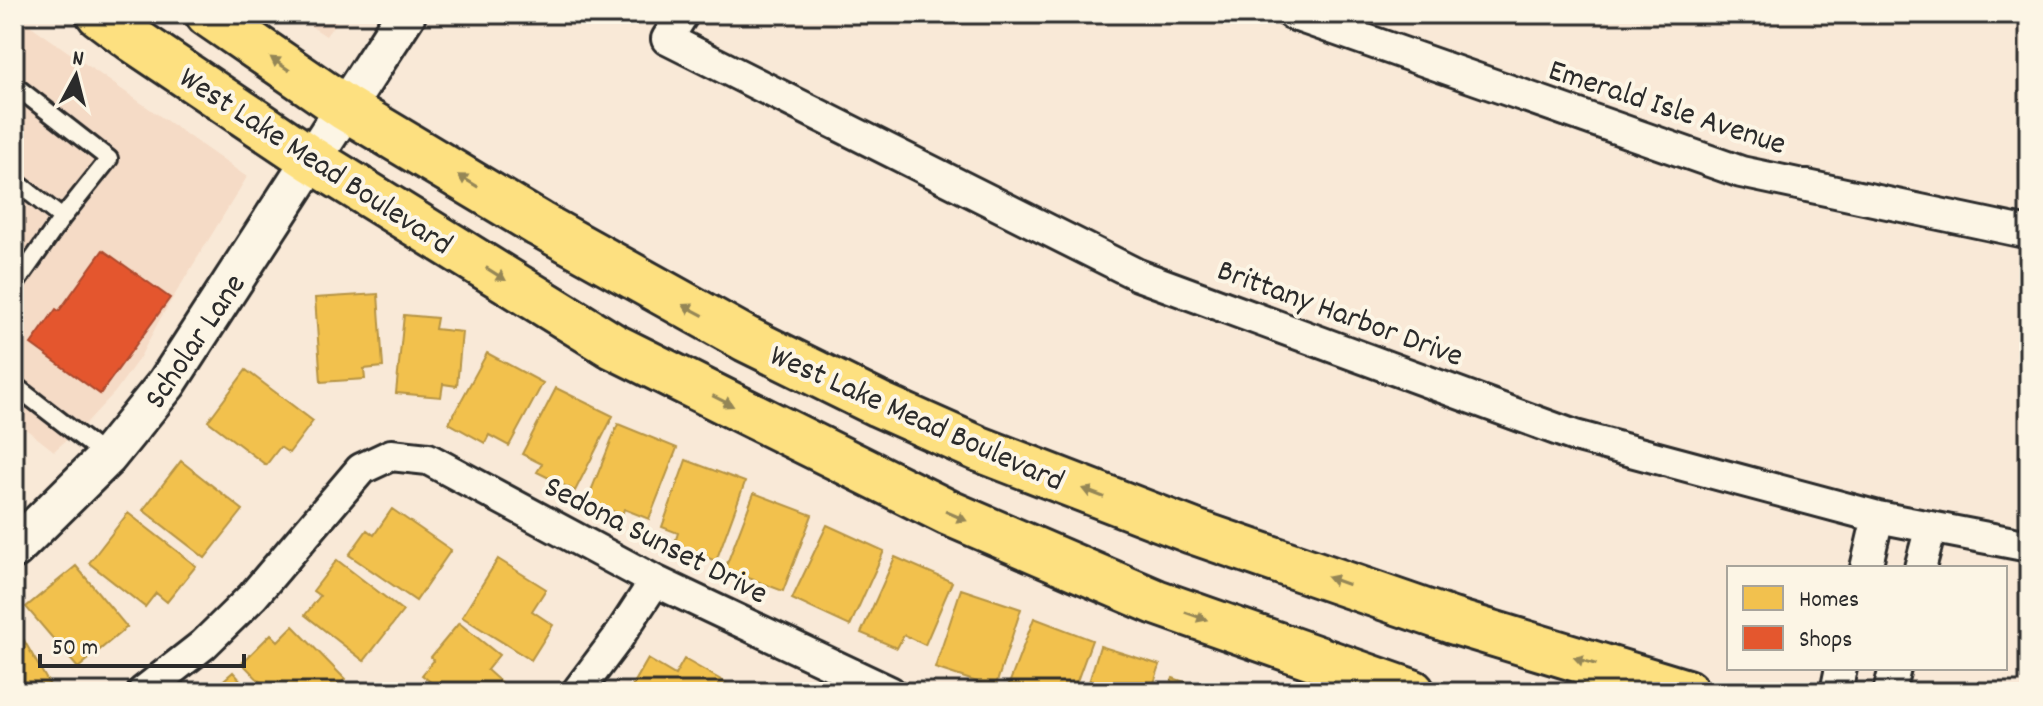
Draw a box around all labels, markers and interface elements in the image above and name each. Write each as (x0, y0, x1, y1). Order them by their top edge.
north arrow (36, 36, 116, 116)
text: N (71, 44, 85, 76)
street label: Emerald Isle Avenue (1542, 50, 1791, 170)
street label: West Lake Mead Boulevard (168, 57, 460, 269)
one-way arrow (270, 57, 291, 72)
one-way arrow (457, 174, 479, 188)
street label: Brittany Harbor Drive (1210, 250, 1469, 382)
street label: Scholar Lane (135, 266, 259, 420)
one-way arrow (486, 266, 507, 281)
one-way arrow (682, 303, 705, 317)
street label: West Lake Mead Boulevard (761, 335, 1071, 506)
one-way arrow (712, 394, 735, 407)
street label: Sedona Sunset Drive (535, 466, 775, 619)
one-way arrow (1081, 486, 1105, 499)
one-way arrow (944, 509, 968, 523)
legend (1727, 566, 2007, 670)
one-way arrow (1325, 575, 1349, 587)
text: Homes (1799, 584, 1859, 618)
one-way arrow (1184, 610, 1208, 623)
scale bar (40, 618, 244, 668)
text: Shops (1799, 624, 1852, 658)
text: 50 m (52, 632, 98, 666)
one-way arrow (1573, 654, 1597, 667)

